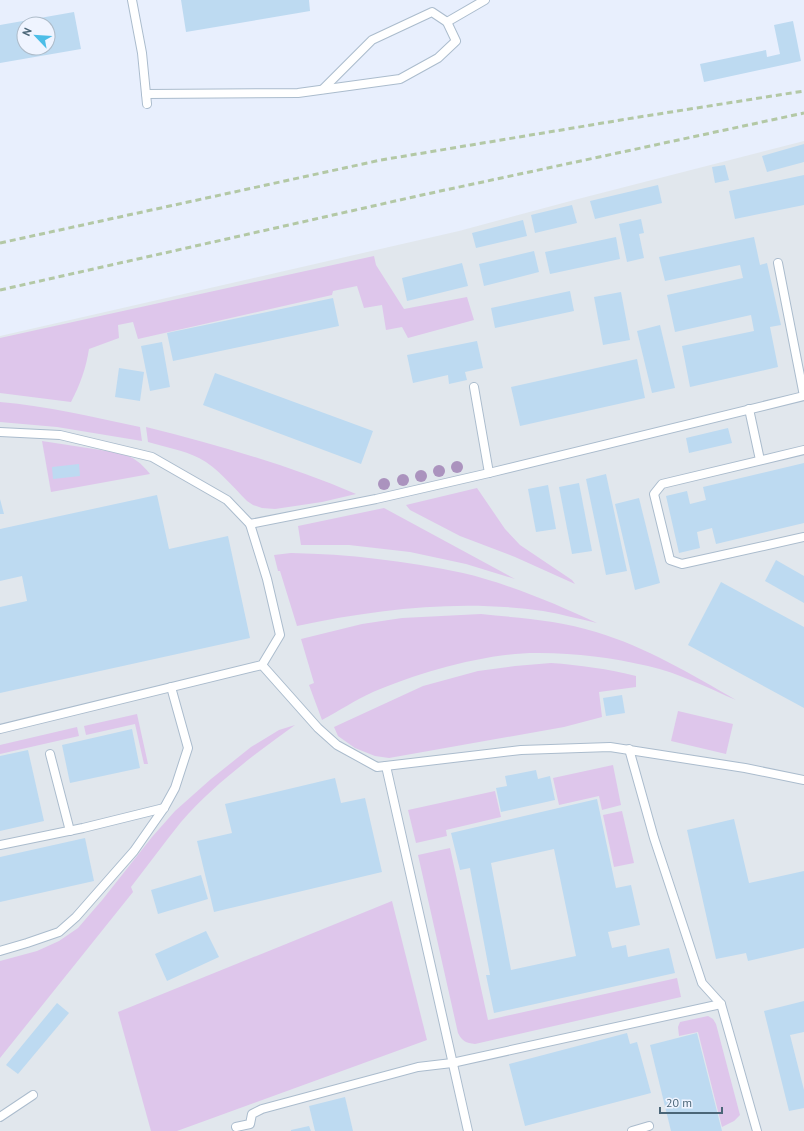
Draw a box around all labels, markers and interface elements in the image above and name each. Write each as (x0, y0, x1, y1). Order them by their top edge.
north arrow (16, 16, 56, 56)
text: N (19, 26, 35, 38)
scale bar (660, 1089, 722, 1115)
text: 20 m (666, 1095, 692, 1110)

